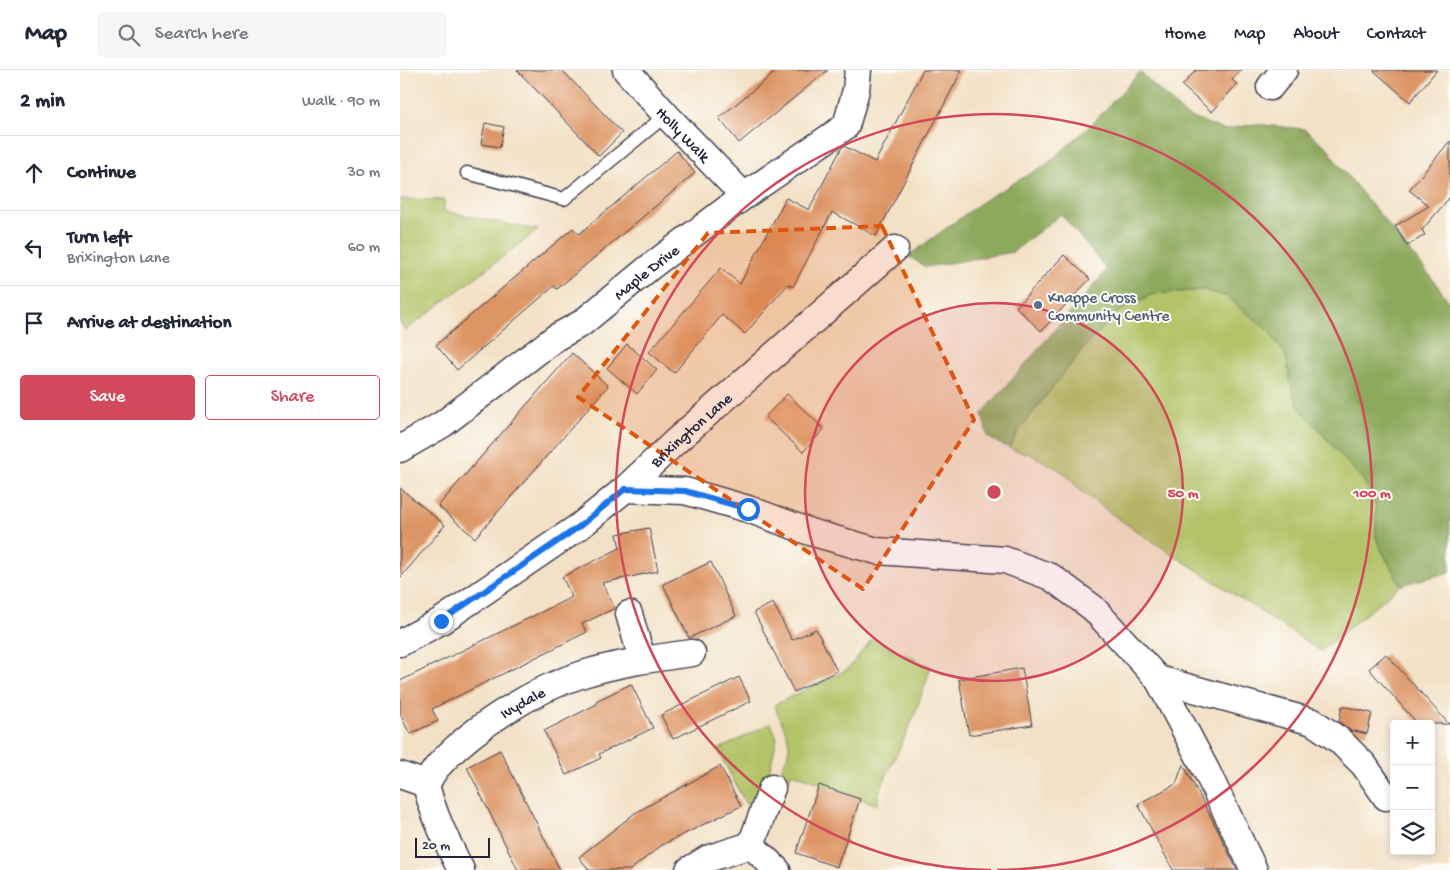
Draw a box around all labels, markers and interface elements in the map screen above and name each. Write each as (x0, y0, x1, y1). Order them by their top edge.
search box (97, 12, 447, 57)
text: Map (25, 20, 67, 49)
icon: search (115, 21, 143, 49)
text: Search here (155, 23, 248, 46)
text: Home (1164, 24, 1206, 45)
text: Map (1234, 24, 1265, 45)
text: About (1293, 24, 1339, 45)
text: Contact (1367, 24, 1425, 45)
text: 2 min (20, 90, 65, 115)
text: Walk · 90 m (302, 93, 380, 112)
street label: Holly Walk (650, 104, 714, 169)
icon: ahead (20, 159, 48, 187)
text: Continue (67, 162, 136, 185)
text: 30 m (347, 164, 380, 183)
text: Turn left (67, 227, 131, 250)
icon: left (20, 234, 48, 262)
text: 60 m (348, 239, 380, 258)
street label: Maple Drive (611, 242, 685, 306)
text: Brixington Lane (67, 250, 170, 269)
place label: Knappe Cross Community Centre (1048, 290, 1170, 327)
marker: Knappe Cross Community Centre (1032, 299, 1044, 311)
icon: arrive (20, 309, 48, 337)
text: Arrive at destination (67, 312, 231, 335)
button: Save (20, 375, 195, 420)
button: Share (205, 375, 380, 420)
street label: Brixington Lane (647, 390, 738, 473)
centre of rings (985, 483, 1003, 501)
text: 50 m (1168, 485, 1199, 503)
text: 100 m (1352, 485, 1391, 503)
route start (737, 498, 760, 521)
route end (430, 610, 453, 633)
street label: Ivydale (498, 684, 550, 725)
map controls (1390, 720, 1435, 855)
button: + (1390, 720, 1435, 765)
button: − (1390, 765, 1435, 810)
button: layers (1390, 810, 1435, 855)
scale bar (415, 835, 490, 858)
text: 20 m (422, 838, 450, 855)

